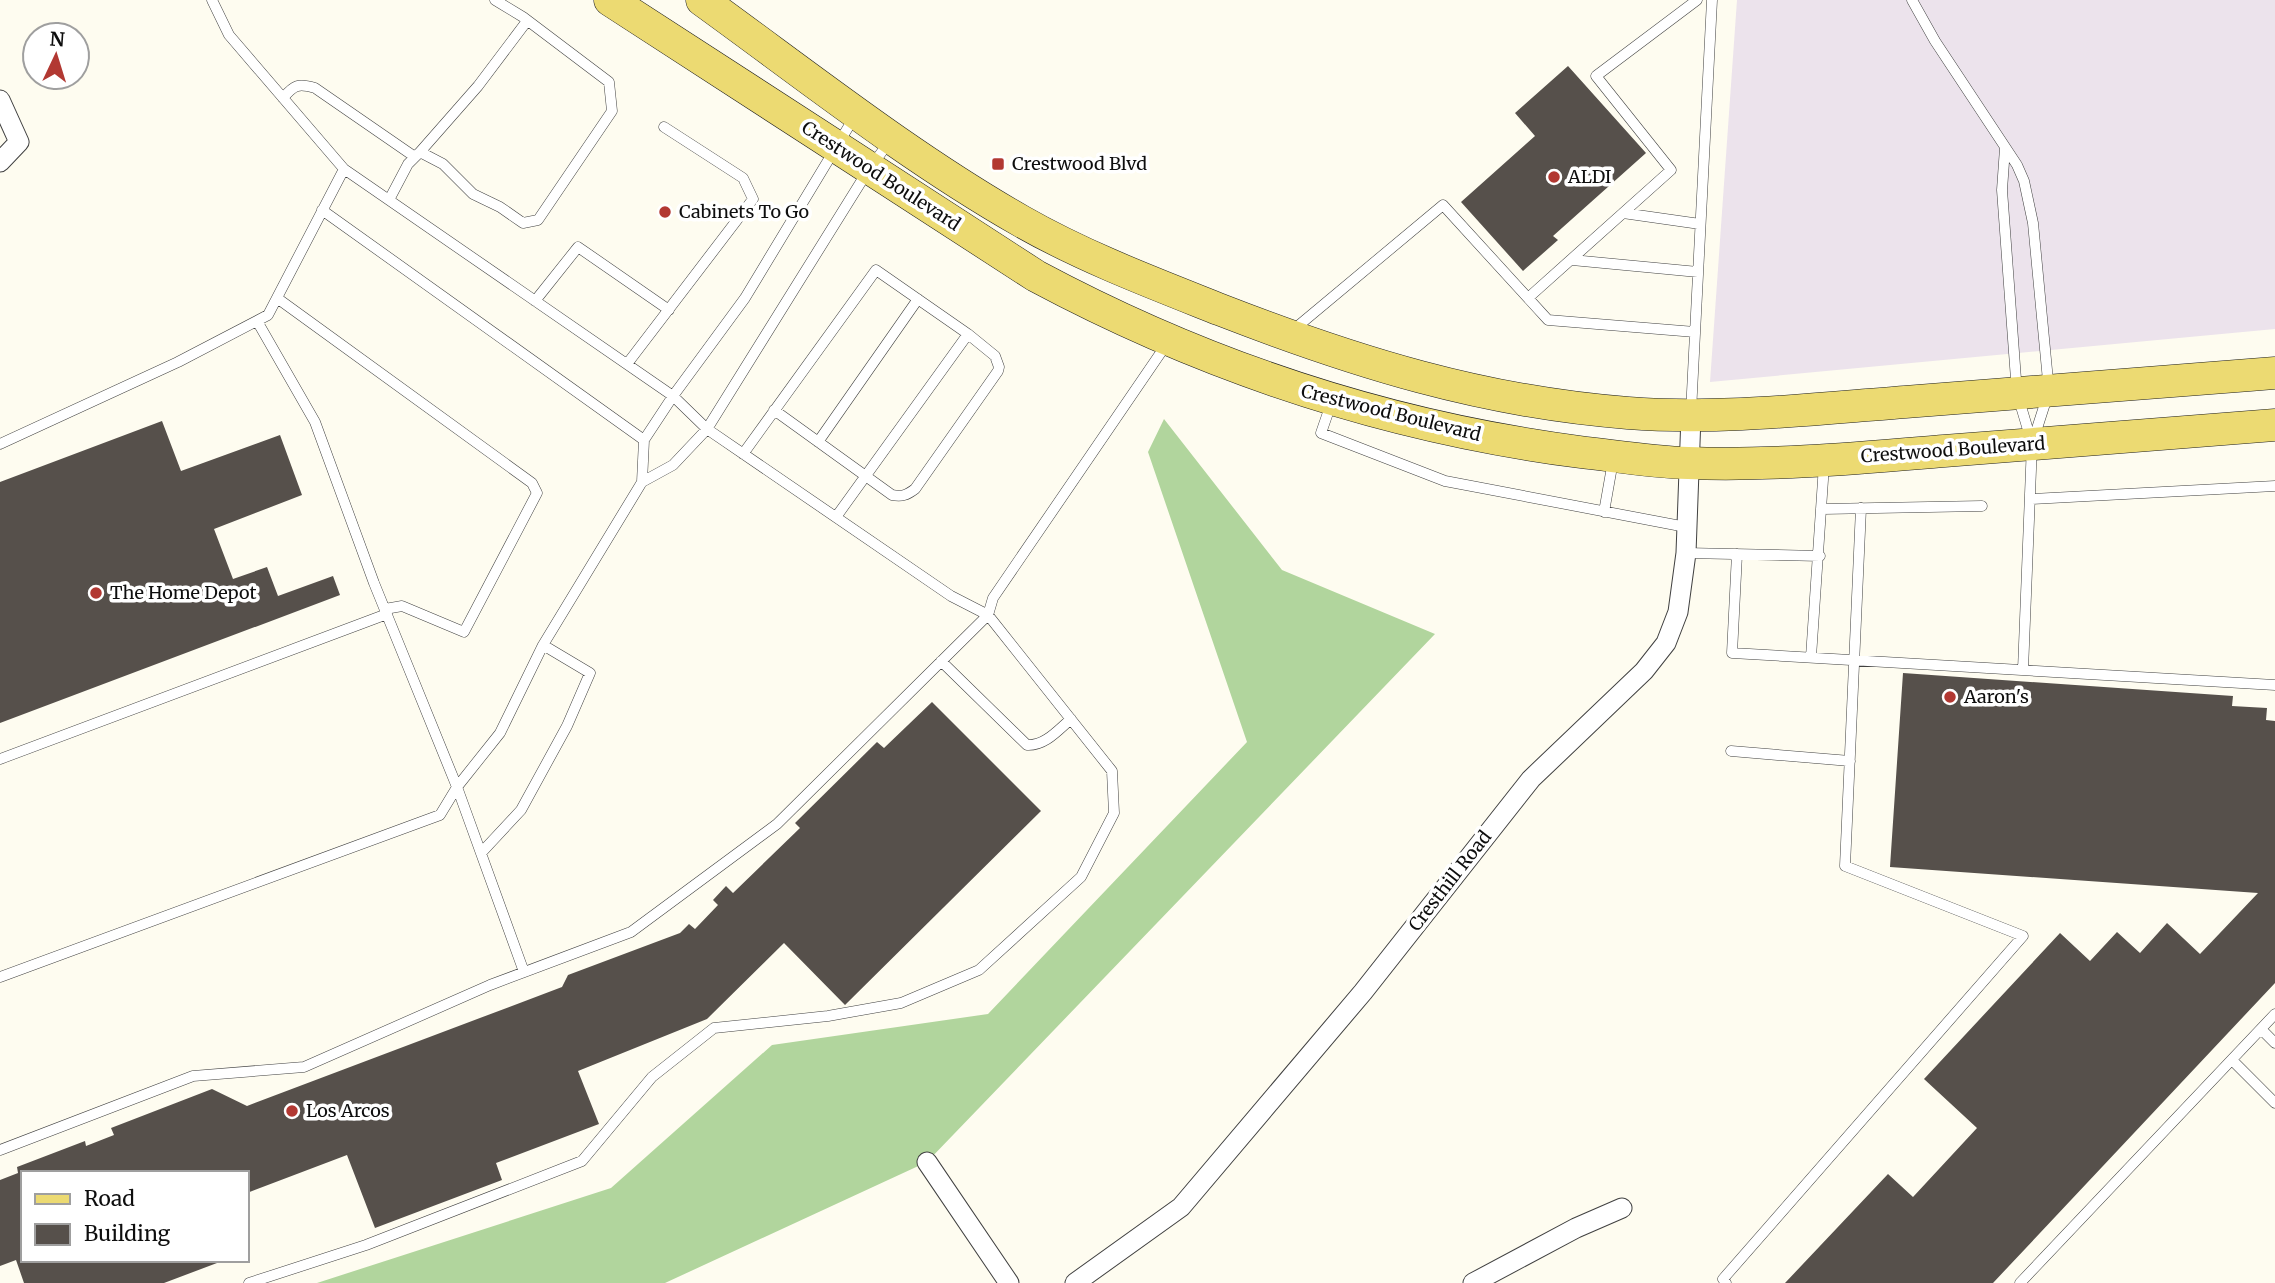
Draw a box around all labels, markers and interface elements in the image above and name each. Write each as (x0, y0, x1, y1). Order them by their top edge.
north arrow (21, 21, 91, 91)
text: N (49, 27, 66, 52)
street label: Crestwood Boulevard (798, 116, 965, 236)
place label: Crestwood Blvd (1012, 152, 1147, 175)
marker: Crestwood Blvd (990, 156, 1006, 172)
place label: ALDI (1567, 165, 1612, 188)
marker: ALDI (1546, 169, 1562, 185)
place label: Cabinets To Go (679, 200, 809, 223)
marker: Cabinets To Go (657, 204, 673, 220)
street label: Crestwood Boulevard (1299, 379, 1484, 446)
street label: Crestwood Boulevard (1860, 432, 2046, 467)
place label: The Home Depot (110, 581, 257, 604)
marker: The Home Depot (88, 585, 104, 601)
place label: Aaron's (1963, 685, 2029, 708)
marker: Aaron's (1942, 689, 1958, 705)
street label: Cresthill Road (1403, 826, 1496, 936)
place label: Los Arcos (306, 1099, 390, 1122)
marker: Los Arcos (284, 1103, 300, 1119)
legend (21, 1171, 248, 1262)
text: Road (84, 1185, 135, 1212)
text: Building (84, 1220, 171, 1247)

